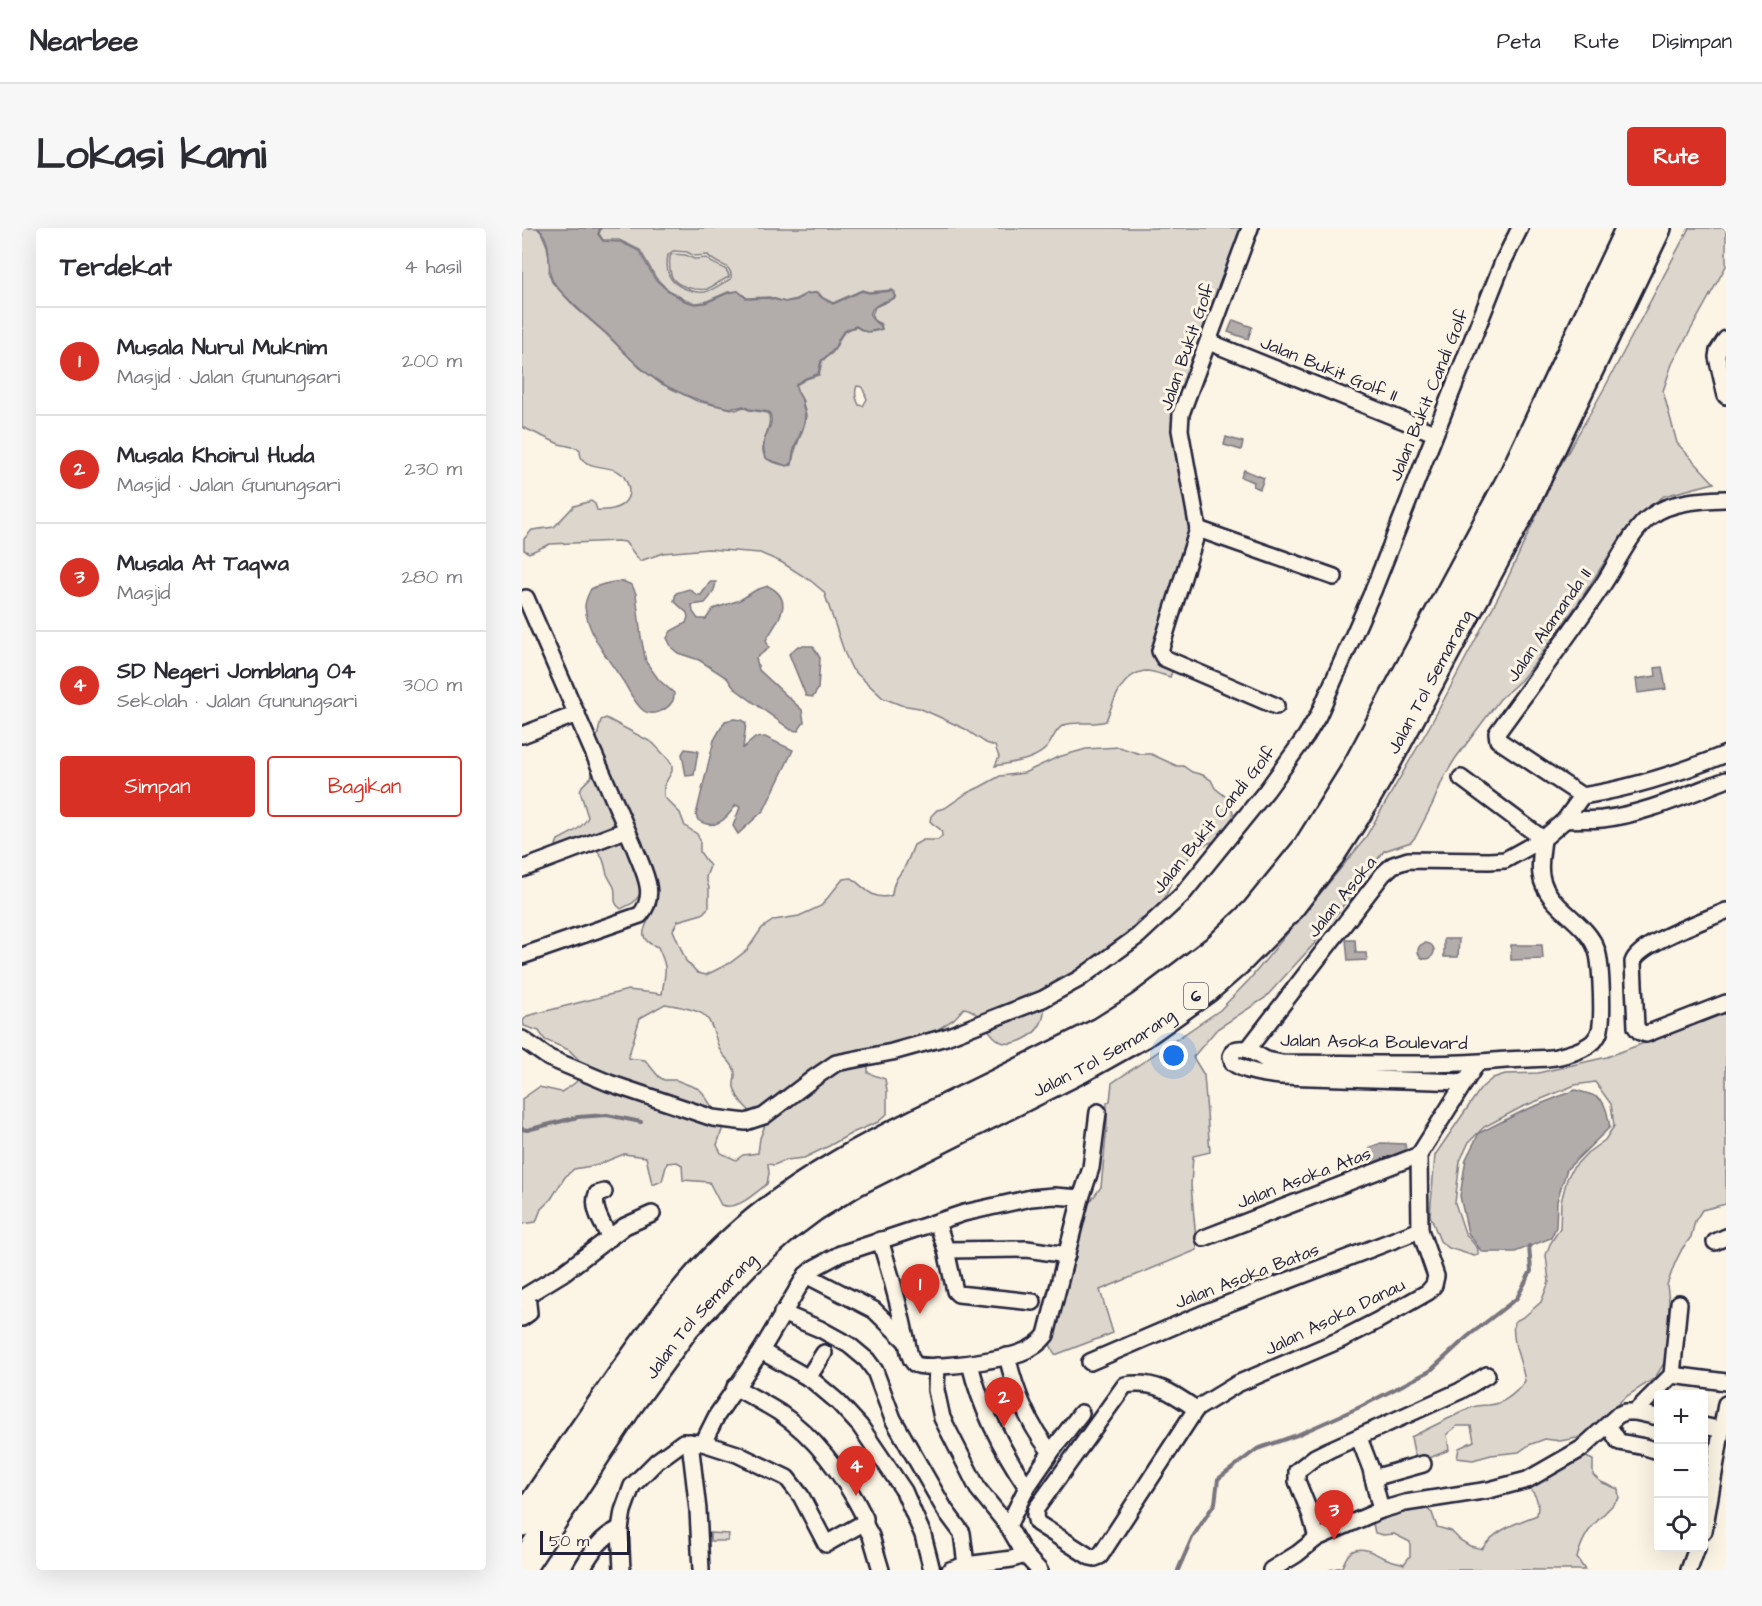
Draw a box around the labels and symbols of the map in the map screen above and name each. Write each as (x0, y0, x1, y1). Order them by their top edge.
street label: Jalan Bukit Golf (1153, 280, 1221, 414)
street label: Jalan Bukit Candi Golf (1383, 305, 1475, 485)
street label: Jalan Bukit Golf II (1257, 330, 1401, 408)
street label: Jalan Alamanda II (1500, 563, 1598, 687)
street label: Jalan Tol Semarang (1381, 605, 1479, 758)
street label: Jalan Bukit Candi Golf (1147, 741, 1282, 899)
street label: Jalan Asoka (1302, 851, 1382, 943)
road number: 6 (1184, 983, 1208, 1009)
street label: Jalan Tol Semarang (1028, 1002, 1180, 1103)
street label: Jalan Asoka Boulevard (1280, 1028, 1468, 1056)
your location (1159, 1041, 1188, 1070)
street label: Jalan Asoka Atas (1233, 1141, 1375, 1215)
street label: Jalan Asoka Batas (1171, 1237, 1323, 1315)
street label: Jalan Tol Semarang (639, 1247, 763, 1384)
pin: 1 (900, 1264, 940, 1314)
street label: Jalan Asoka Danau (1261, 1272, 1409, 1362)
pin: 2 (984, 1378, 1024, 1427)
pin: 4 (836, 1446, 876, 1496)
pin: 3 (1314, 1490, 1354, 1540)
scale bar (540, 1528, 630, 1556)

